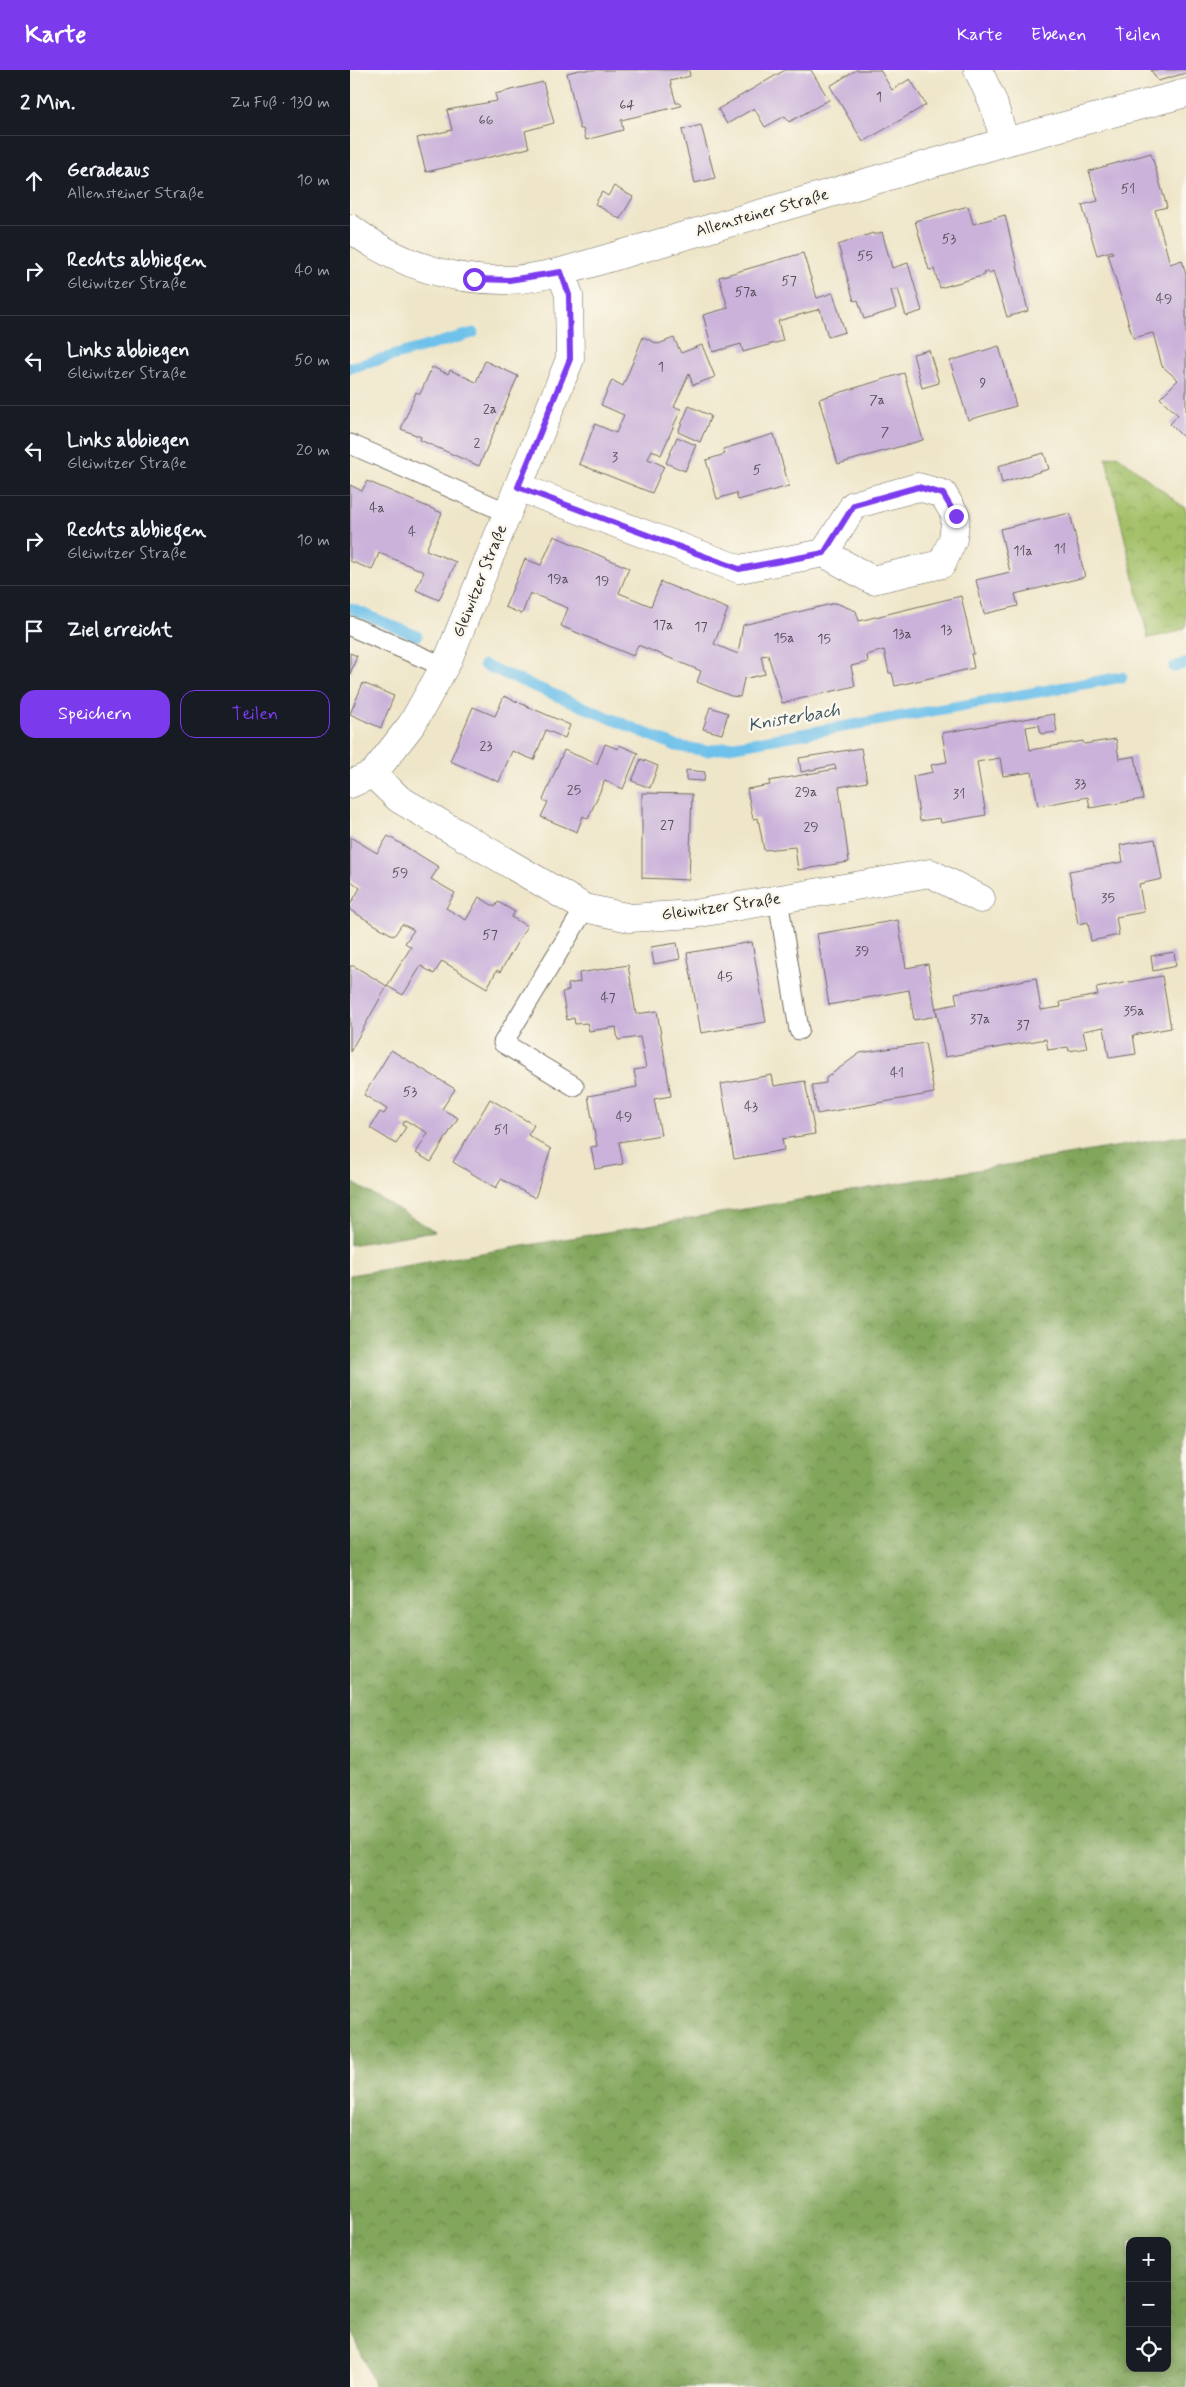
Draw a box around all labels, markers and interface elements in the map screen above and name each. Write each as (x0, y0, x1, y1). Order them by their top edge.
text: Karte (25, 20, 86, 51)
text: Karte (957, 23, 1003, 47)
text: Ebenen (1031, 23, 1087, 47)
text: Teilen (1115, 23, 1161, 47)
house number: 1 (876, 88, 882, 106)
text: 2 Min. (20, 89, 75, 117)
text: Zu Fuß · 130 m (230, 92, 330, 113)
house number: 64 (619, 96, 635, 114)
house number: 66 (479, 111, 494, 129)
text: Geradeaus (67, 158, 149, 183)
icon: ahead (20, 167, 48, 195)
text: 10 m (297, 170, 330, 191)
house number: 51 (1121, 180, 1135, 198)
text: Allensteiner Straße (67, 183, 204, 204)
street label: Allensteiner Straße (693, 184, 831, 242)
house number: 53 (942, 230, 956, 248)
house number: 55 (857, 247, 873, 265)
text: Rechts abbiegen (67, 248, 206, 273)
icon: right (20, 257, 48, 285)
text: 40 m (294, 260, 330, 281)
route start (463, 268, 486, 291)
house number: 57 (781, 272, 797, 290)
text: Gleiwitzer Straße (67, 273, 187, 294)
house number: 57a (735, 283, 757, 301)
house number: 49 (1156, 290, 1172, 308)
text: Links abbiegen (67, 338, 189, 363)
icon: left (20, 347, 48, 375)
text: 50 m (294, 350, 330, 371)
house number: 1 (658, 358, 664, 376)
text: Gleiwitzer Straße (67, 363, 187, 384)
house number: 9 (980, 374, 987, 392)
house number: 7a (869, 391, 885, 409)
house number: 2a (483, 400, 497, 418)
house number: 7 (881, 423, 890, 441)
text: Links abbiegen (67, 428, 189, 453)
house number: 2 (474, 434, 481, 452)
icon: left (20, 437, 48, 465)
text: 20 m (296, 440, 330, 461)
house number: 3 (612, 448, 618, 466)
text: Gleiwitzer Straße (67, 453, 187, 474)
house number: 5 (753, 461, 761, 479)
house number: 4a (369, 499, 385, 517)
route end (945, 505, 968, 528)
text: Rechts abbiegen (67, 518, 206, 543)
street label: Gleiwitzer Straße (448, 521, 512, 641)
house number: 4 (408, 523, 416, 541)
icon: right (20, 527, 48, 555)
text: 10 m (297, 530, 330, 551)
house number: 11 (1054, 540, 1066, 558)
house number: 11a (1013, 542, 1033, 560)
text: Gleiwitzer Straße (67, 543, 187, 564)
house number: 19a (547, 570, 569, 588)
house number: 19 (595, 572, 609, 590)
house number: 17a (653, 616, 673, 634)
icon: arrive (20, 617, 48, 645)
text: Ziel erreicht (67, 618, 172, 643)
house number: 17 (694, 618, 708, 636)
house number: 13 (940, 621, 952, 639)
house number: 13a (892, 625, 912, 643)
house number: 15a (774, 629, 794, 647)
house number: 15 (817, 630, 831, 648)
button: Speichern (20, 690, 170, 738)
button: Teilen (180, 690, 330, 738)
water label: Knisterbach (746, 698, 842, 738)
house number: 23 (480, 737, 492, 755)
house number: 33 (1074, 775, 1086, 793)
house number: 25 (567, 781, 581, 799)
house number: 29a (795, 783, 817, 801)
house number: 31 (953, 785, 965, 803)
house number: 27 (660, 816, 674, 834)
house number: 29 (803, 818, 819, 836)
house number: 59 (392, 864, 408, 882)
street label: Gleiwitzer Straße (660, 888, 782, 926)
house number: 35 (1101, 889, 1115, 907)
house number: 57 (482, 926, 498, 944)
house number: 39 (855, 942, 869, 960)
house number: 45 (717, 968, 733, 986)
house number: 47 (600, 989, 616, 1007)
house number: 35a (1124, 1002, 1145, 1020)
house number: 37a (970, 1010, 990, 1028)
house number: 37 (1016, 1016, 1030, 1034)
house number: 41 (890, 1064, 904, 1082)
house number: 53 (403, 1083, 417, 1101)
house number: 43 (744, 1098, 758, 1116)
house number: 49 (616, 1108, 632, 1126)
house number: 51 (494, 1121, 508, 1139)
map controls (1126, 2237, 1171, 2372)
button: + (1126, 2237, 1171, 2282)
button: − (1126, 2282, 1171, 2327)
button: locate (1126, 2327, 1171, 2372)

